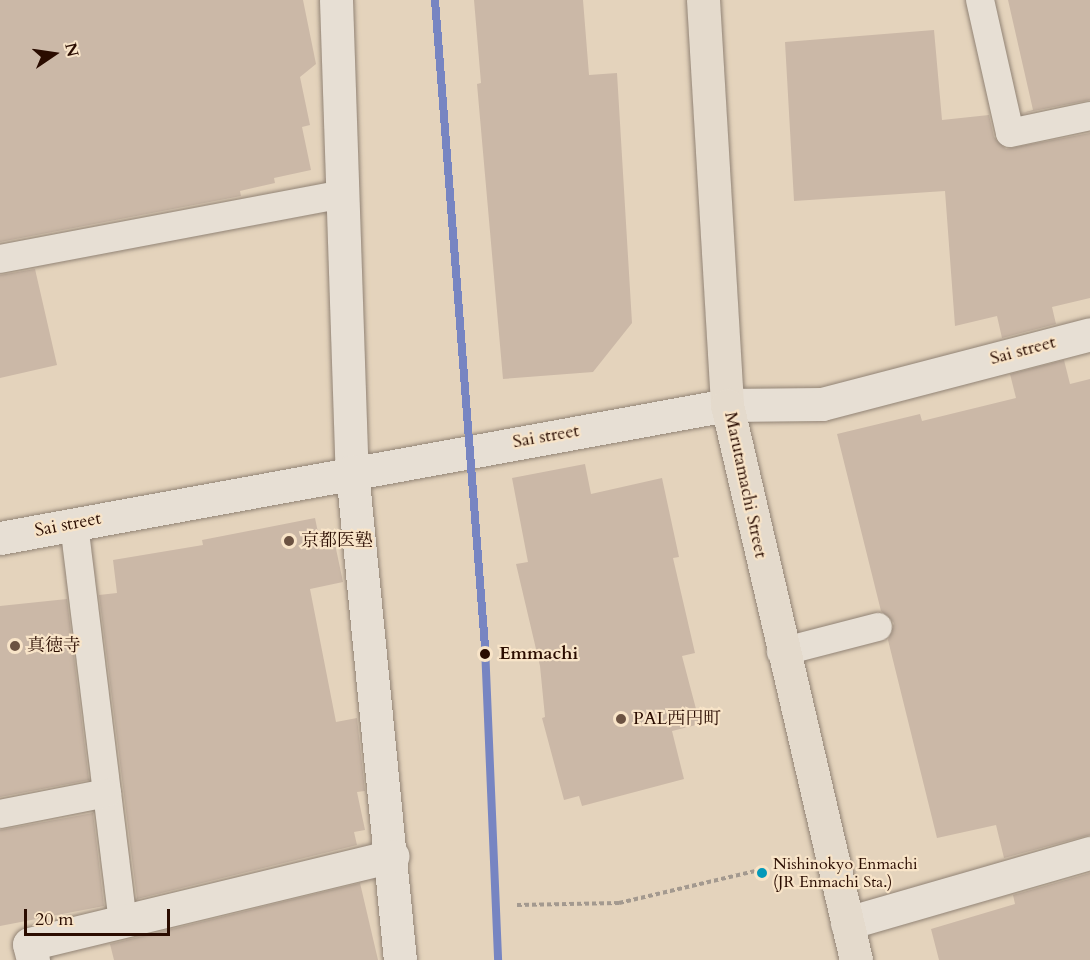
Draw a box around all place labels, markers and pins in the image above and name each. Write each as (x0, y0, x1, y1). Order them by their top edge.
place label: 京都医塾 (301, 530, 373, 552)
marker: 京都医塾 (282, 534, 296, 548)
place label: 真徳寺 (27, 635, 81, 657)
marker: 真徳寺 (8, 639, 22, 653)
place label: Emmachi (499, 643, 578, 665)
marker: Emmachi (476, 645, 494, 663)
place label: PAL西円町 (633, 708, 721, 730)
marker: PAL西円町 (614, 712, 628, 726)
place label: Nishinokyo Enmachi (JR Enmachi Sta.) (773, 854, 917, 892)
marker: Nishinokyo Enmachi (JR Enmachi Sta.) (756, 867, 768, 879)

